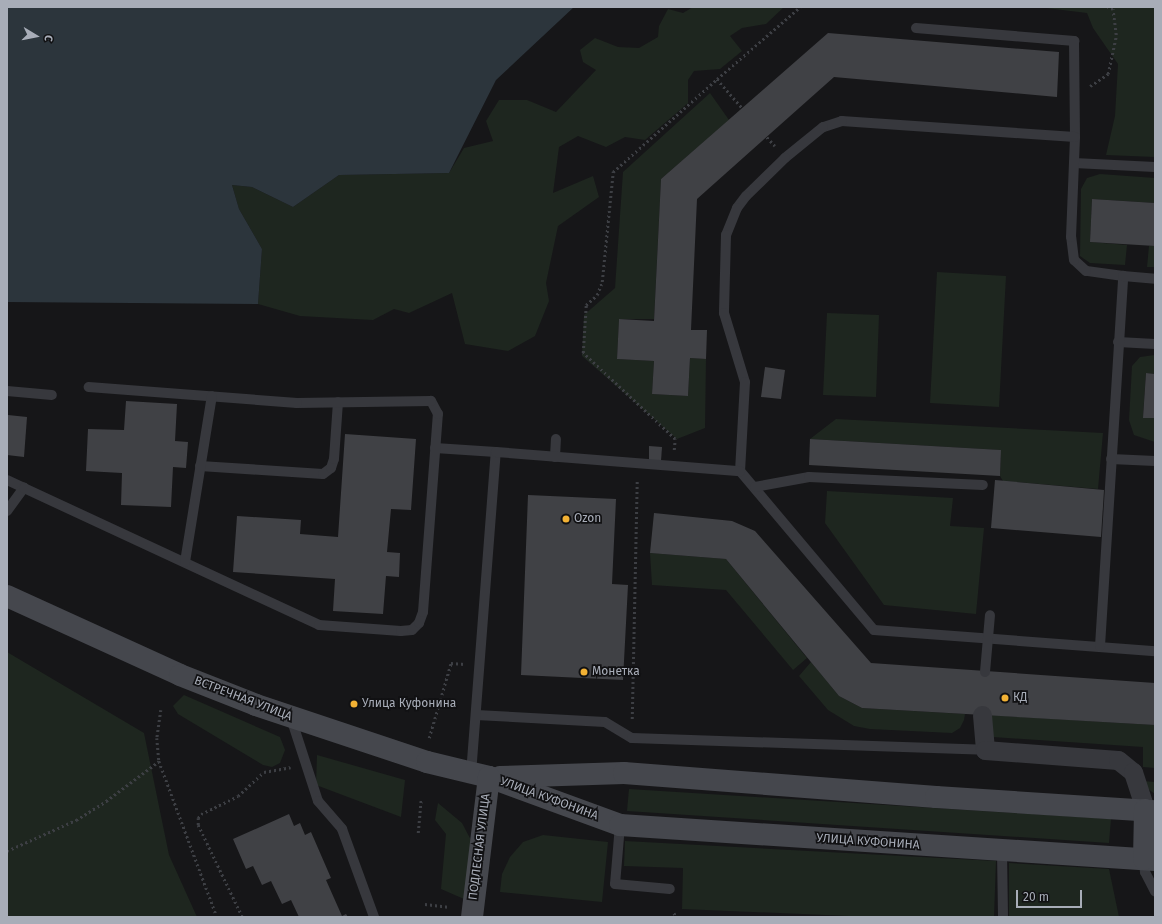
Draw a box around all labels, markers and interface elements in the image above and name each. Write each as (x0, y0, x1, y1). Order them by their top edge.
north arrow (16, 16, 56, 56)
text: С (41, 34, 55, 42)
place label: Ozon (574, 512, 601, 526)
marker: Ozon (561, 514, 571, 524)
place label: Монетка (592, 665, 640, 679)
marker: Монетка (579, 667, 589, 677)
street label: ВСТРЕЧНАЯ УЛИЦА (192, 674, 294, 724)
place label: КД (1013, 691, 1027, 705)
marker: КД (1000, 693, 1010, 703)
place label: Улица Куфонина (362, 697, 456, 711)
marker: Улица Куфонина (349, 699, 359, 709)
street label: УЛИЦА КУФОНИНА (498, 775, 600, 823)
street label: ПОДЛЕСНАЯ УЛИЦА (466, 793, 494, 901)
street label: УЛИЦА КУФОНИНА (816, 831, 920, 853)
scale bar (1018, 882, 1084, 908)
text: 20 m (1023, 890, 1049, 904)

